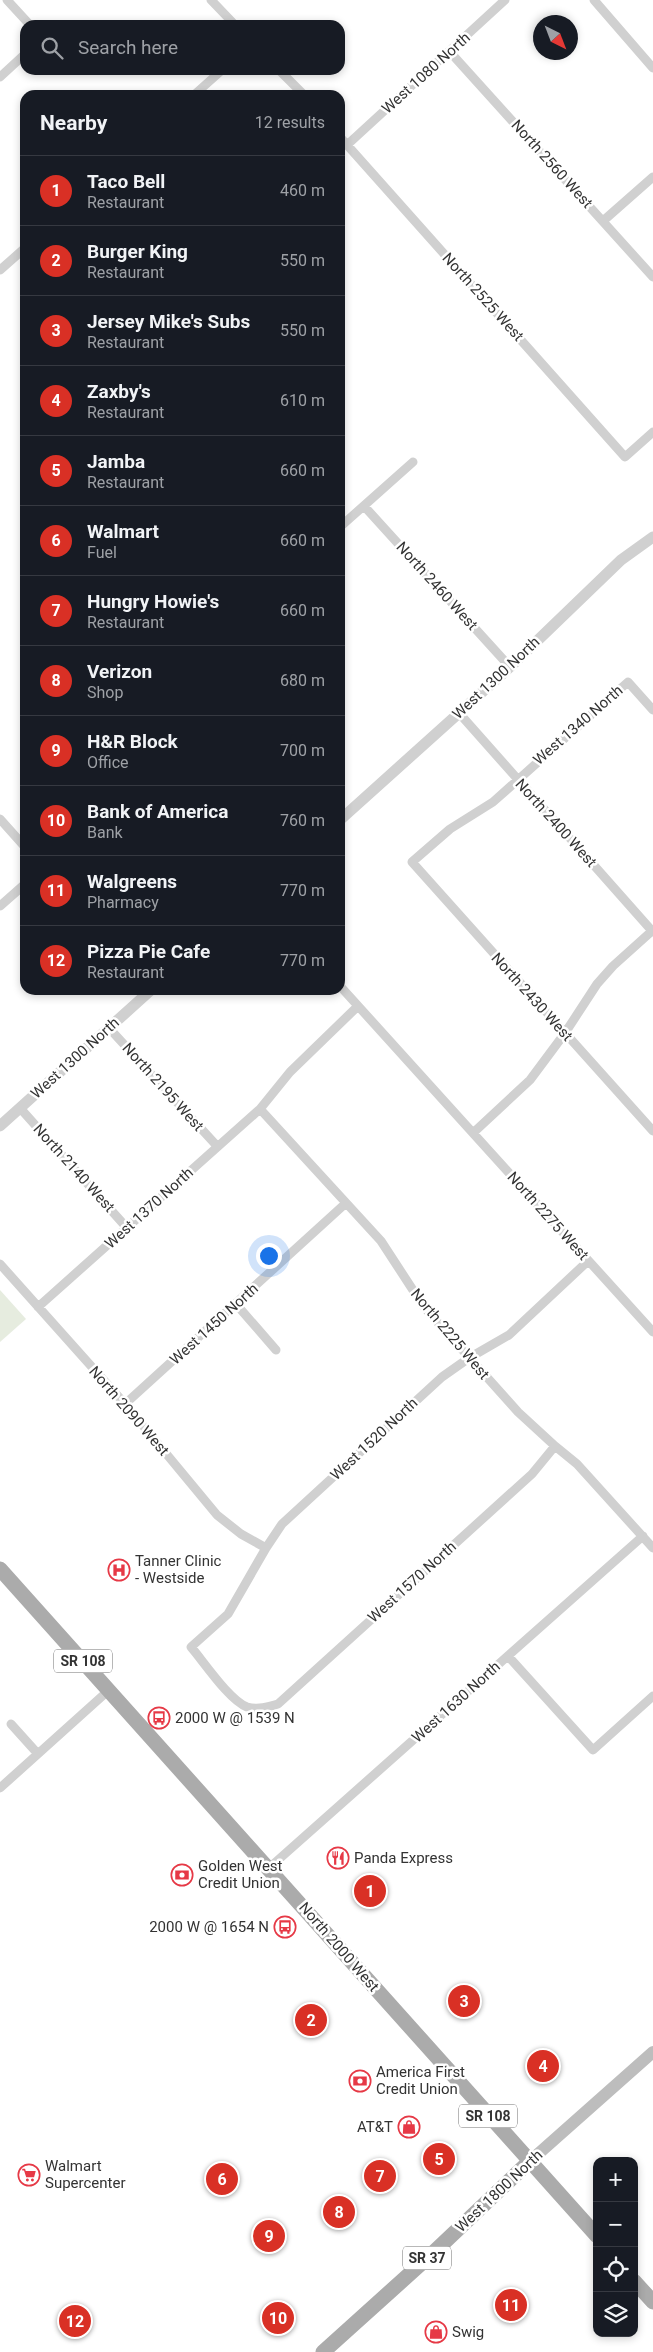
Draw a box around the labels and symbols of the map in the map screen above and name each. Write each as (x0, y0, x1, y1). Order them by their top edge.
north arrow (533, 15, 578, 60)
street label: West 1080 North (378, 29, 474, 117)
street label: North 2560 West (508, 116, 596, 212)
street label: North 2525 West (439, 249, 527, 345)
street label: North 2460 West (393, 538, 481, 634)
street label: West 1300 North (449, 633, 543, 723)
street label: West 1340 North (530, 681, 626, 769)
street label: North 2400 West (512, 775, 600, 871)
street label: North 2430 West (488, 949, 576, 1045)
street label: West 1300 North (27, 1014, 123, 1102)
street label: North 2195 West (119, 1039, 207, 1135)
street label: North 2140 West (30, 1120, 118, 1216)
street label: West 1370 North (101, 1164, 197, 1252)
street label: North 2275 West (504, 1168, 592, 1264)
your location (256, 1243, 282, 1269)
street label: West 1450 North (166, 1280, 262, 1368)
street label: North 2225 West (407, 1285, 493, 1383)
street label: North 2090 West (85, 1363, 173, 1460)
street label: West 1520 North (327, 1394, 421, 1484)
street label: West 1570 North (364, 1538, 460, 1626)
place label: Tanner Clinic - Westside (135, 1552, 222, 1587)
hospital icon: Tanner Clinic - Westside (107, 1558, 131, 1582)
road number: SR 108 (54, 1650, 112, 1672)
street label: West 1630 North (408, 1658, 504, 1746)
bus stop icon: 2000 W @ 1539 N (147, 1706, 171, 1730)
place label: 2000 W @ 1539 N (175, 1709, 295, 1727)
restaurant icon: Panda Express (326, 1846, 350, 1870)
place label: Panda Express (354, 1849, 453, 1867)
place label: Golden West Credit Union (198, 1857, 283, 1892)
bank icon: Golden West Credit Union (170, 1863, 194, 1887)
pin: 1 (354, 1872, 386, 1910)
street label: North 2000 West (295, 1899, 383, 1996)
bus stop icon: 2000 W @ 1654 N (273, 1915, 297, 1939)
place label: 2000 W @ 1654 N (149, 1918, 269, 1936)
pin: 3 (448, 1982, 480, 2020)
pin: 2 (295, 2001, 327, 2039)
pin: 4 (527, 2047, 559, 2085)
place label: America First Credit Union (376, 2063, 465, 2098)
bank icon: America First Credit Union (348, 2069, 372, 2093)
road number: SR 108 (459, 2104, 517, 2128)
shop icon: AT&T (397, 2115, 421, 2139)
place label: AT&T (357, 2118, 393, 2136)
pin: 5 (423, 2140, 455, 2178)
street label: West 1800 North (452, 2146, 546, 2236)
place label: Walmart Supercenter (45, 2157, 126, 2192)
pin: 7 (364, 2157, 396, 2195)
pin: 6 (206, 2160, 238, 2198)
supermarket icon: Walmart Supercenter (17, 2163, 41, 2187)
pin: 8 (323, 2193, 355, 2231)
pin: 9 (253, 2217, 285, 2255)
road number: SR 37 (403, 2246, 451, 2270)
pin: 11 (495, 2286, 527, 2324)
pin: 10 (262, 2299, 294, 2337)
pin: 12 (59, 2302, 91, 2340)
shop icon: Swig (424, 2320, 448, 2344)
place label: Swig (452, 2323, 484, 2341)

